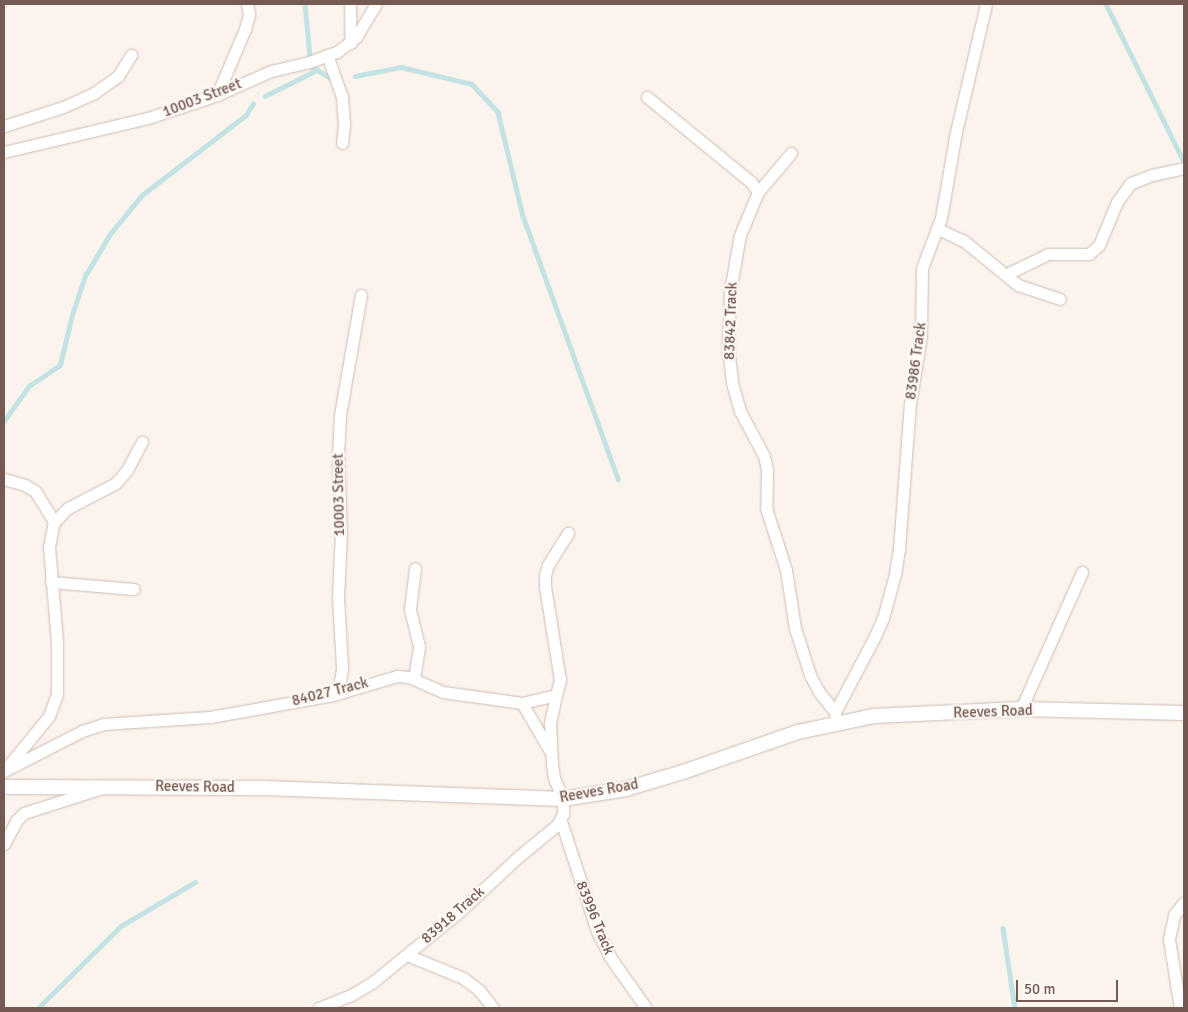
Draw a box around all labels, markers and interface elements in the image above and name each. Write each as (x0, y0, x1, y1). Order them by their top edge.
street label: 10003 Street (160, 75, 244, 121)
street label: 83842 Track (721, 282, 741, 360)
street label: 83986 Track (902, 321, 930, 401)
street label: 10003 Street (329, 453, 349, 537)
street label: 84027 Track (290, 674, 370, 710)
street label: Reeves Road (953, 702, 1033, 722)
street label: Reeves Road (558, 775, 640, 807)
street label: Reeves Road (155, 777, 235, 797)
street label: 83996 Track (572, 878, 618, 958)
street label: 83918 Track (418, 883, 488, 947)
scale bar (1018, 970, 1120, 1002)
text: 50 m (1024, 980, 1055, 998)

